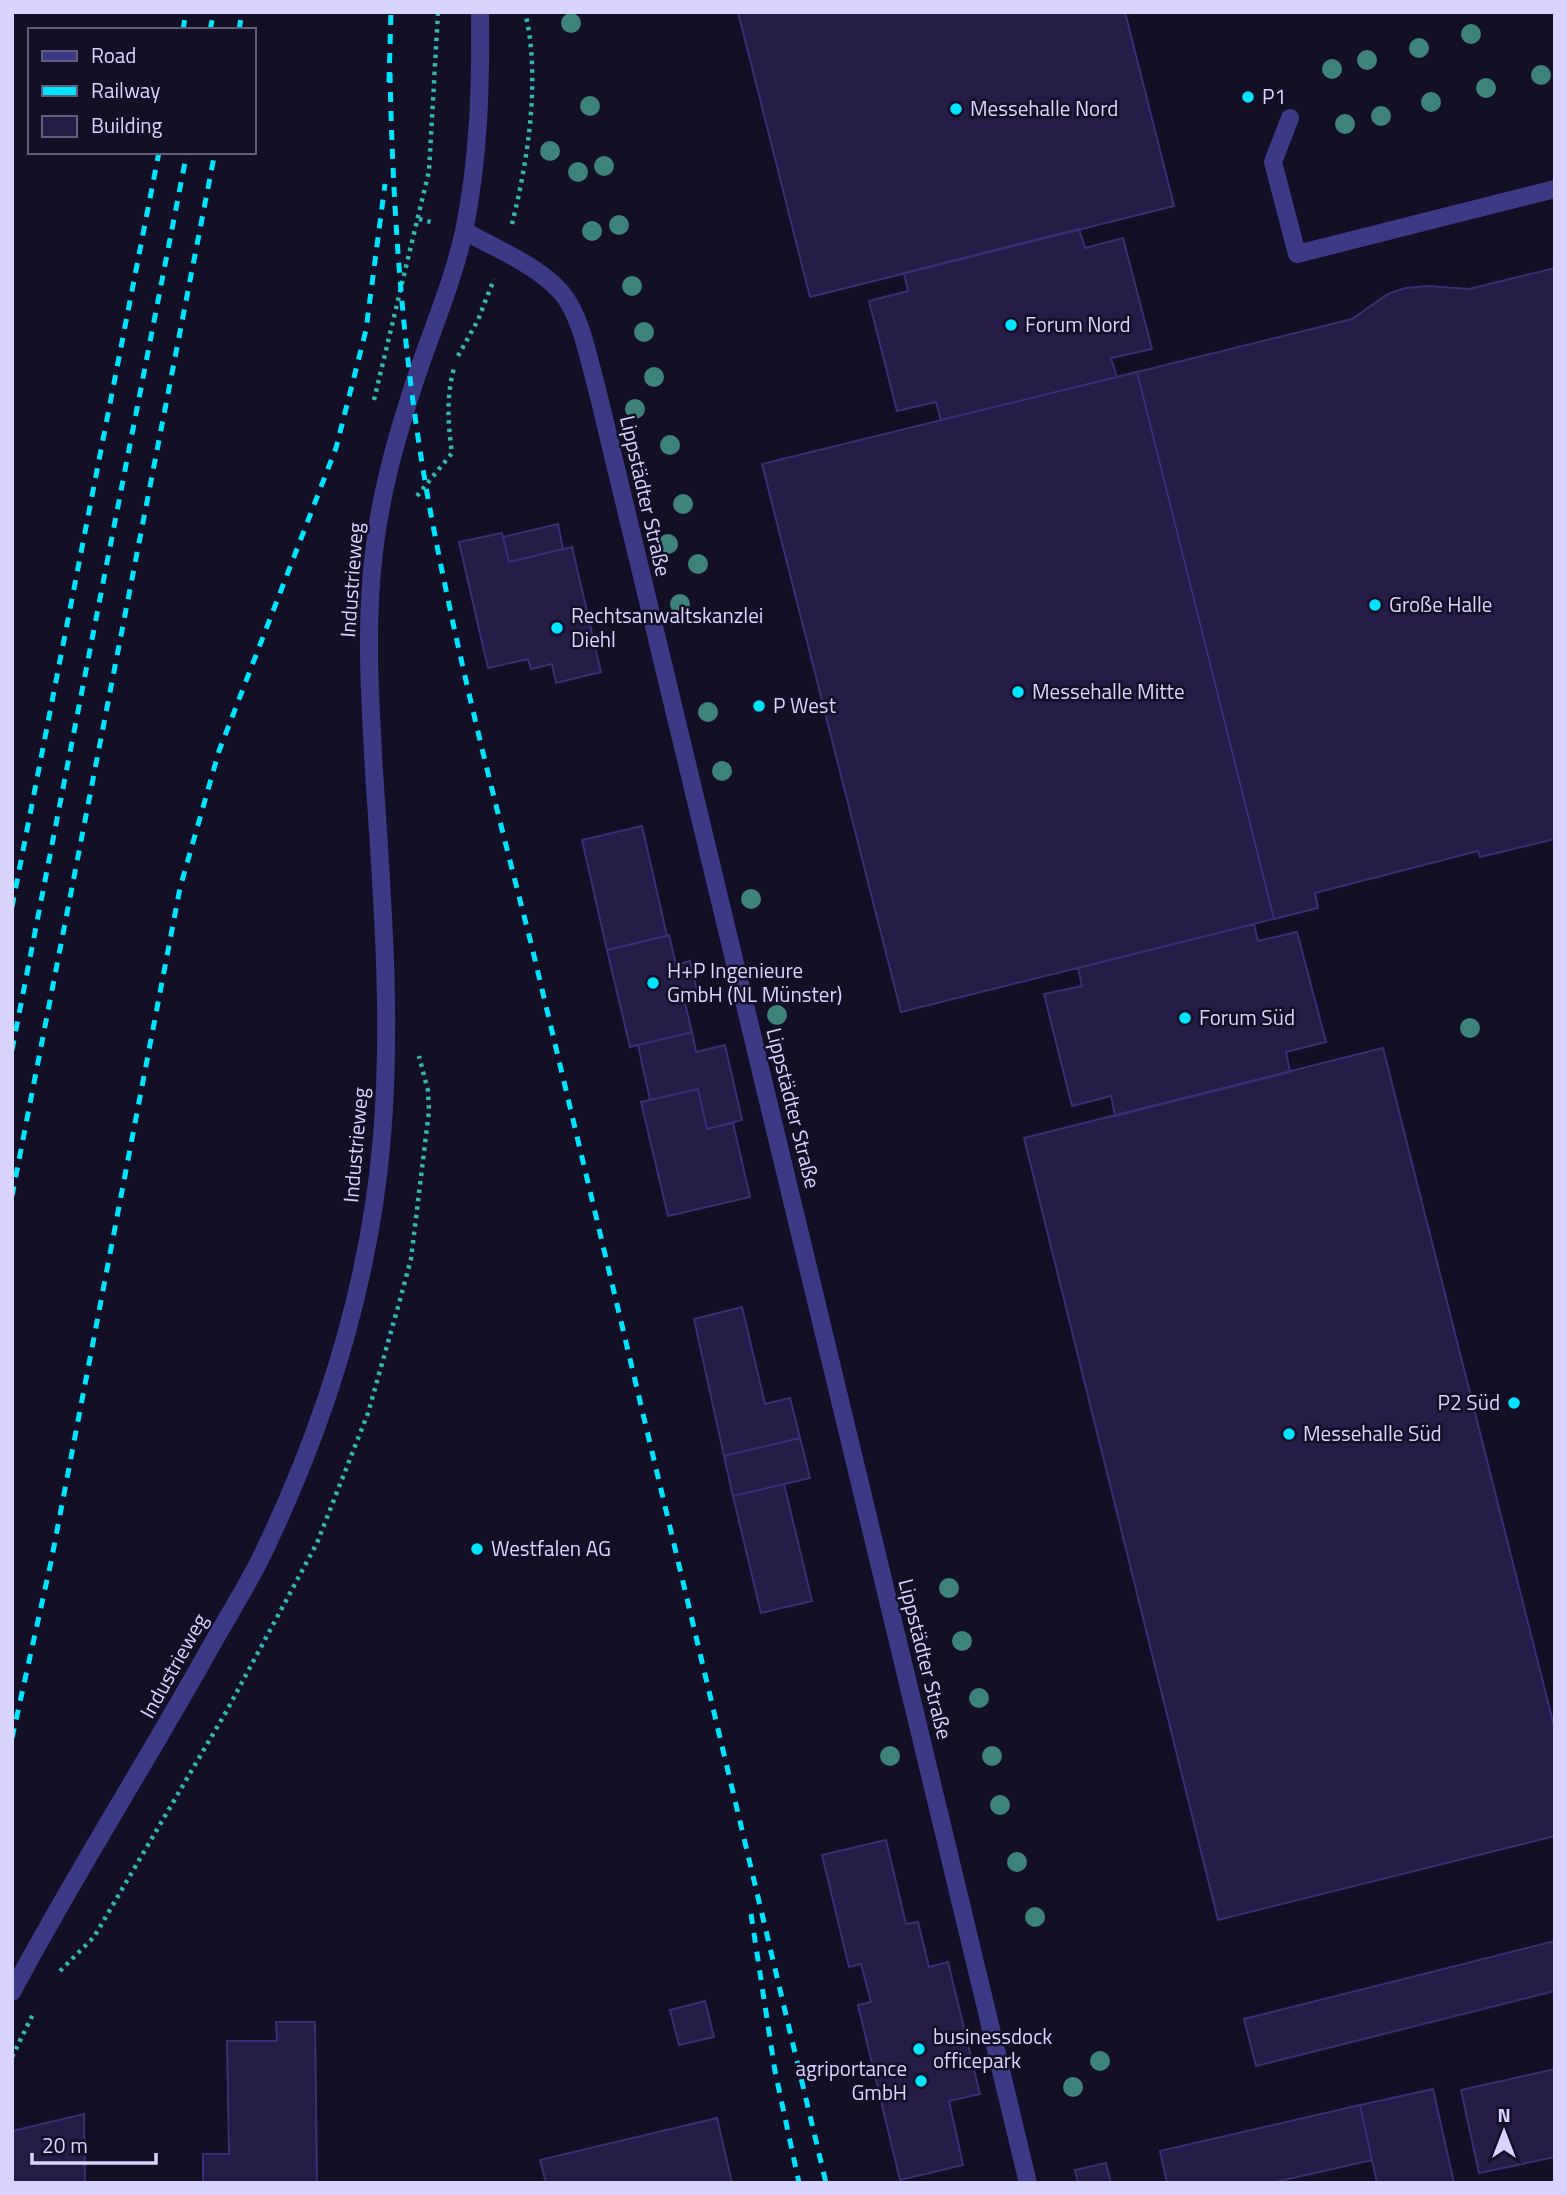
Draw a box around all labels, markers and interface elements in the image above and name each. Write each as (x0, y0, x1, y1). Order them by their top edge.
legend (28, 28, 256, 154)
text: Road (91, 39, 136, 71)
text: Railway (91, 74, 160, 106)
place label: P1 (1262, 80, 1286, 112)
marker: P1 (1240, 89, 1256, 105)
place label: Messehalle Nord (970, 92, 1118, 124)
marker: Messehalle Nord (948, 101, 964, 117)
text: Building (91, 109, 163, 141)
place label: Forum Nord (1025, 308, 1131, 340)
marker: Forum Nord (1003, 317, 1019, 333)
street label: Lippstädter Straße (612, 412, 680, 579)
street label: Industrieweg (331, 521, 371, 639)
place label: Große Halle (1389, 588, 1492, 620)
marker: Große Halle (1367, 597, 1383, 613)
place label: Rechtsanwaltskanzlei Diehl (571, 599, 763, 655)
marker: Rechtsanwaltskanzlei Diehl (549, 620, 565, 636)
place label: Messehalle Mitte (1032, 675, 1185, 707)
marker: Messehalle Mitte (1010, 684, 1026, 700)
place label: P West (773, 689, 837, 721)
marker: P West (751, 698, 767, 714)
place label: H+P Ingenieure GmbH (NL Münster) (667, 954, 842, 1010)
marker: H+P Ingenieure GmbH (NL Münster) (645, 975, 661, 991)
place label: Forum Süd (1199, 1001, 1295, 1033)
marker: Forum Süd (1177, 1010, 1193, 1026)
street label: Lippstädter Straße (759, 1024, 829, 1191)
street label: Industrieweg (334, 1086, 376, 1204)
place label: P2 Süd (1438, 1386, 1500, 1418)
marker: P2 Süd (1506, 1395, 1522, 1411)
place label: Messehalle Süd (1303, 1417, 1442, 1449)
marker: Messehalle Süd (1281, 1426, 1297, 1442)
place label: Westfalen AG (491, 1532, 611, 1564)
marker: Westfalen AG (469, 1541, 485, 1557)
street label: Lippstädter Straße (891, 1575, 961, 1742)
street label: Industrieweg (131, 1607, 215, 1724)
place label: businessdock officepark (933, 2020, 1052, 2076)
marker: businessdock officepark (911, 2041, 927, 2057)
place label: agriportance GmbH (796, 2052, 907, 2108)
marker: agriportance GmbH (913, 2073, 929, 2089)
north arrow (1469, 2097, 1539, 2167)
text: N (1497, 2100, 1511, 2129)
scale bar (32, 2122, 156, 2166)
text: 20 m (42, 2129, 88, 2161)

